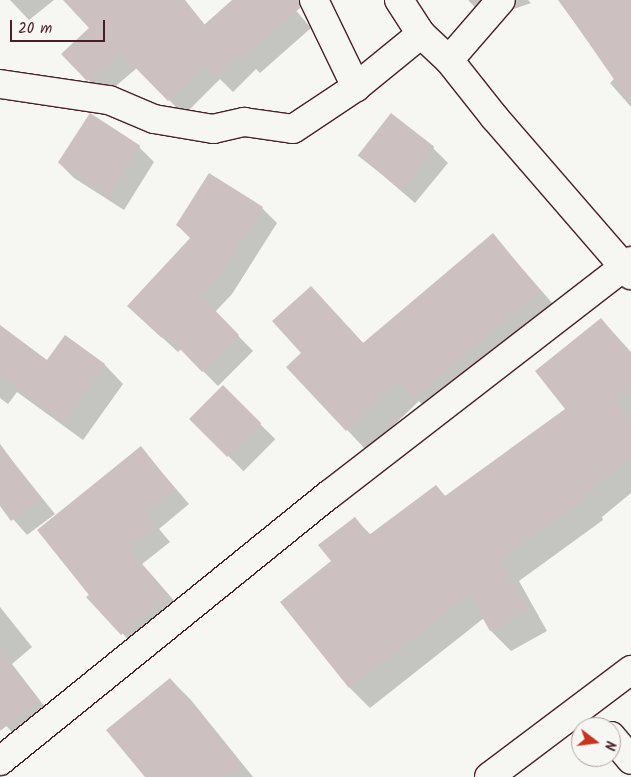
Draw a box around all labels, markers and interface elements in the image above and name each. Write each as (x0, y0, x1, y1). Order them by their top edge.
scale bar (12, 10, 108, 42)
text: 20 m (18, 17, 52, 41)
north arrow (571, 717, 621, 767)
text: N (598, 739, 621, 753)

